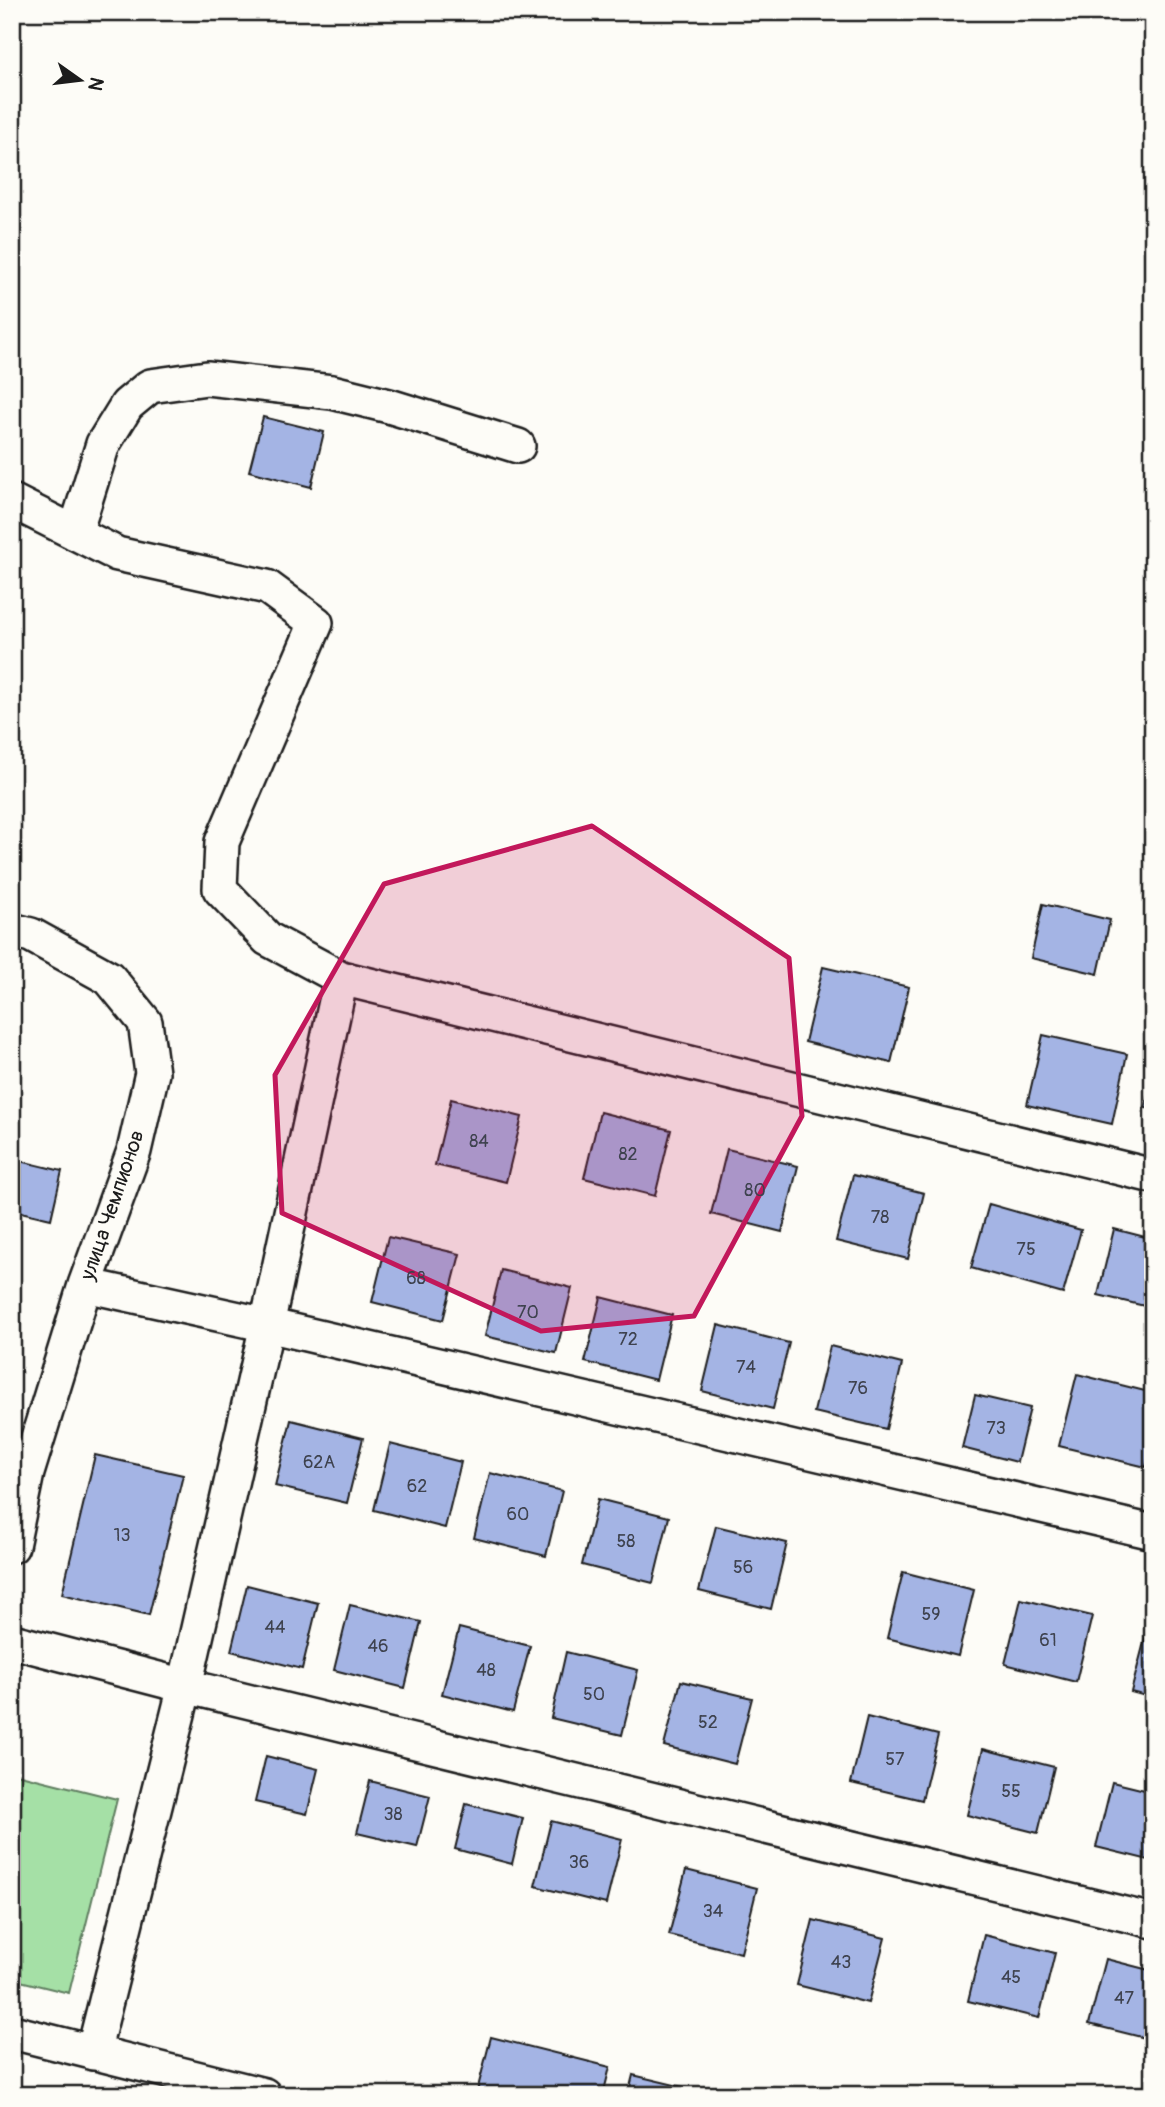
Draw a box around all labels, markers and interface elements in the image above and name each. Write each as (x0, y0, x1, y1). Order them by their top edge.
north arrow (46, 46, 116, 116)
text: N (82, 75, 109, 93)
street label: улица Чемпионов (74, 1127, 151, 1285)
house number: 84 (469, 1130, 489, 1153)
house number: 82 (618, 1143, 638, 1166)
house number: 80 (744, 1179, 766, 1202)
house number: 78 (871, 1206, 889, 1229)
house number: 75 (1016, 1238, 1036, 1261)
house number: 68 (406, 1267, 426, 1290)
house number: 70 (517, 1301, 539, 1324)
house number: 72 (618, 1328, 638, 1351)
house number: 74 (736, 1356, 757, 1379)
house number: 76 (848, 1377, 868, 1400)
house number: 73 (986, 1417, 1006, 1440)
house number: 62А (303, 1451, 335, 1474)
house number: 62 (407, 1475, 427, 1498)
house number: 60 (507, 1503, 529, 1526)
house number: 13 (113, 1524, 131, 1547)
house number: 58 (617, 1530, 635, 1553)
house number: 56 (733, 1556, 753, 1579)
house number: 59 (921, 1603, 941, 1626)
house number: 44 (265, 1616, 286, 1639)
house number: 61 (1039, 1629, 1057, 1652)
house number: 46 (368, 1635, 388, 1658)
house number: 48 (476, 1659, 496, 1682)
house number: 50 (583, 1683, 605, 1706)
house number: 52 (698, 1711, 718, 1734)
house number: 57 (885, 1748, 905, 1771)
house number: 55 (1001, 1780, 1021, 1803)
house number: 38 (383, 1803, 403, 1826)
house number: 36 (569, 1851, 589, 1874)
house number: 34 (703, 1900, 724, 1923)
house number: 43 (831, 1951, 851, 1974)
house number: 45 (1001, 1966, 1021, 1989)
house number: 47 (1114, 1987, 1134, 2010)

